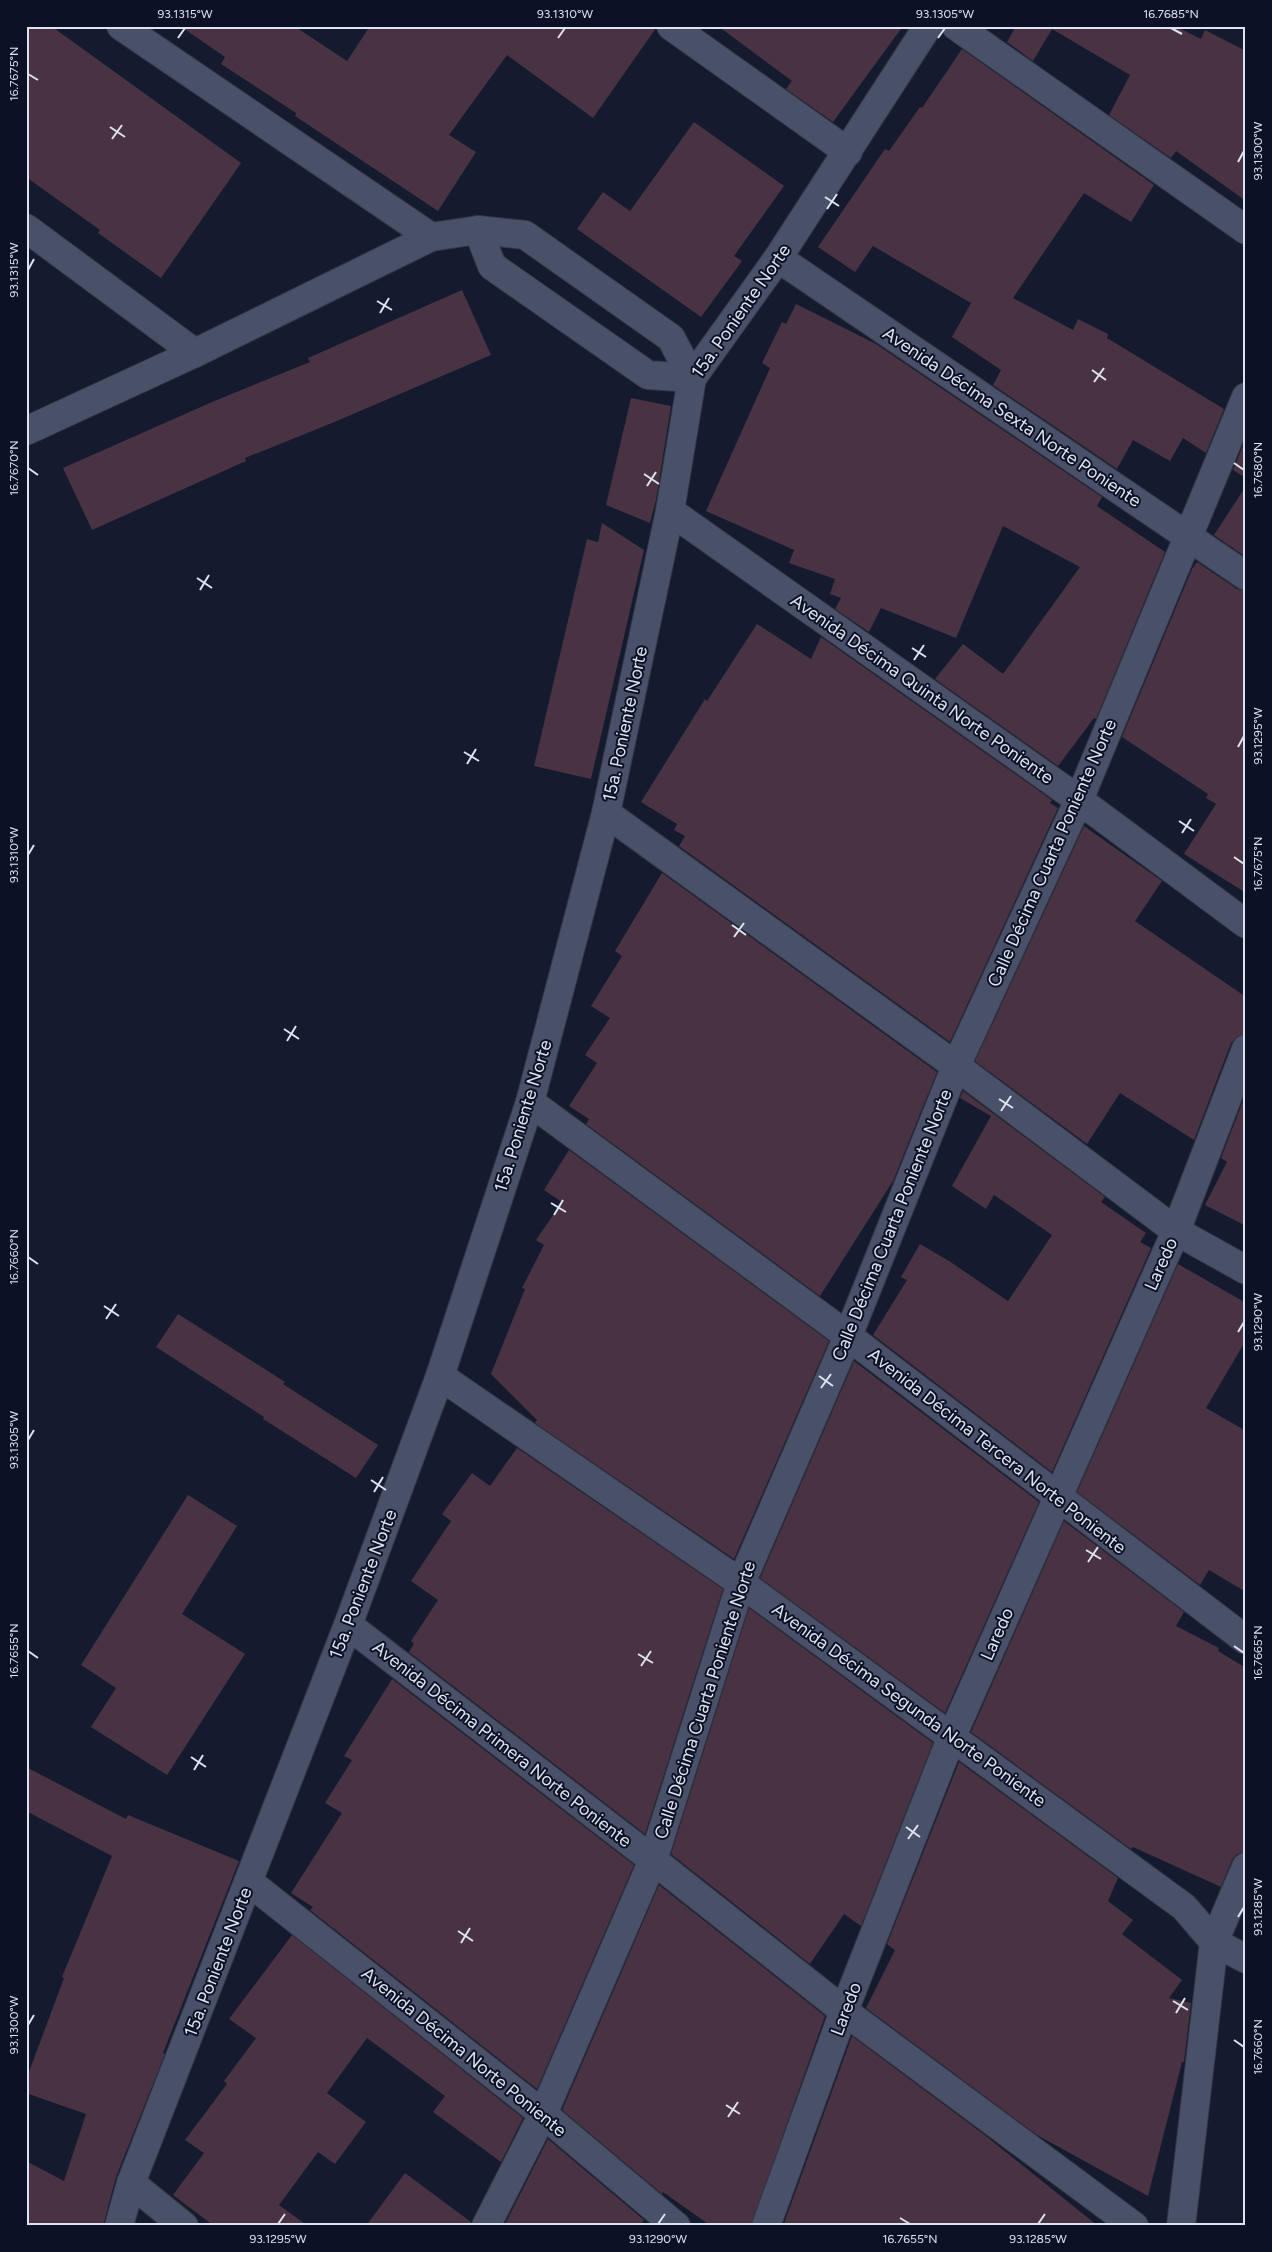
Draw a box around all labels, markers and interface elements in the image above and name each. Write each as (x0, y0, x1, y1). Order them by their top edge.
text: 93.1315°W (157, 7, 213, 21)
text: 93.1310°W (537, 7, 593, 21)
text: 93.1305°W (916, 7, 974, 21)
text: 16.7685°N (1143, 7, 1199, 21)
text: 16.7675°N (7, 47, 21, 101)
text: 93.1300°W (1251, 121, 1265, 180)
street label: 15a. Poniente Norte (687, 240, 795, 382)
text: 93.1315°W (7, 242, 21, 298)
street label: Avenida Décima Sexta Norte Poniente (879, 322, 1146, 512)
text: 16.7670°N (7, 440, 21, 496)
text: 16.7680°N (1251, 442, 1265, 498)
street label: Avenida Décima Quinta Norte Poniente (786, 589, 1058, 789)
street label: 15a. Poniente Norte (598, 644, 652, 804)
text: 93.1295°W (1251, 707, 1265, 765)
street label: Calle Décima Cuarta Poniente Norte (983, 715, 1121, 990)
text: 93.1310°W (7, 827, 21, 883)
text: 16.7675°N (1251, 837, 1265, 891)
street label: 15a. Poniente Norte (489, 1037, 557, 1195)
street label: Calle Décima Cuarta Poniente Norte (827, 1086, 957, 1364)
text: 16.7660°N (7, 1229, 21, 1285)
street label: Laredo (1140, 1234, 1182, 1294)
text: 93.1290°W (1251, 1293, 1265, 1351)
street label: Avenida Décima Tercera Norte Poniente (864, 1343, 1130, 1559)
text: 93.1305°W (7, 1411, 21, 1469)
street label: 15a. Poniente Norte (324, 1506, 402, 1662)
street label: Calle Décima Cuarta Poniente Norte (650, 1558, 760, 1842)
street label: Avenida Décima Segunda Norte Poniente (768, 1598, 1050, 1812)
street label: Laredo (976, 1604, 1018, 1664)
text: 16.7655°N (7, 1624, 21, 1679)
text: 16.7665°N (1251, 1626, 1265, 1680)
street label: Avenida Décima Primera Norte Poniente (368, 1636, 636, 1852)
text: 93.1285°W (1251, 1878, 1265, 1936)
street label: 15a. Poniente Norte (179, 1884, 257, 2040)
street label: Avenida Décima Norte Poniente (357, 1962, 571, 2142)
street label: Laredo (826, 1979, 866, 2039)
text: 93.1300°W (7, 1995, 21, 2054)
text: 16.7660°N (1251, 2019, 1265, 2075)
text: 93.1295°W (249, 2232, 307, 2246)
text: 93.1290°W (629, 2232, 687, 2246)
text: 16.7655°N (883, 2232, 938, 2246)
text: 93.1285°W (1009, 2232, 1067, 2246)

